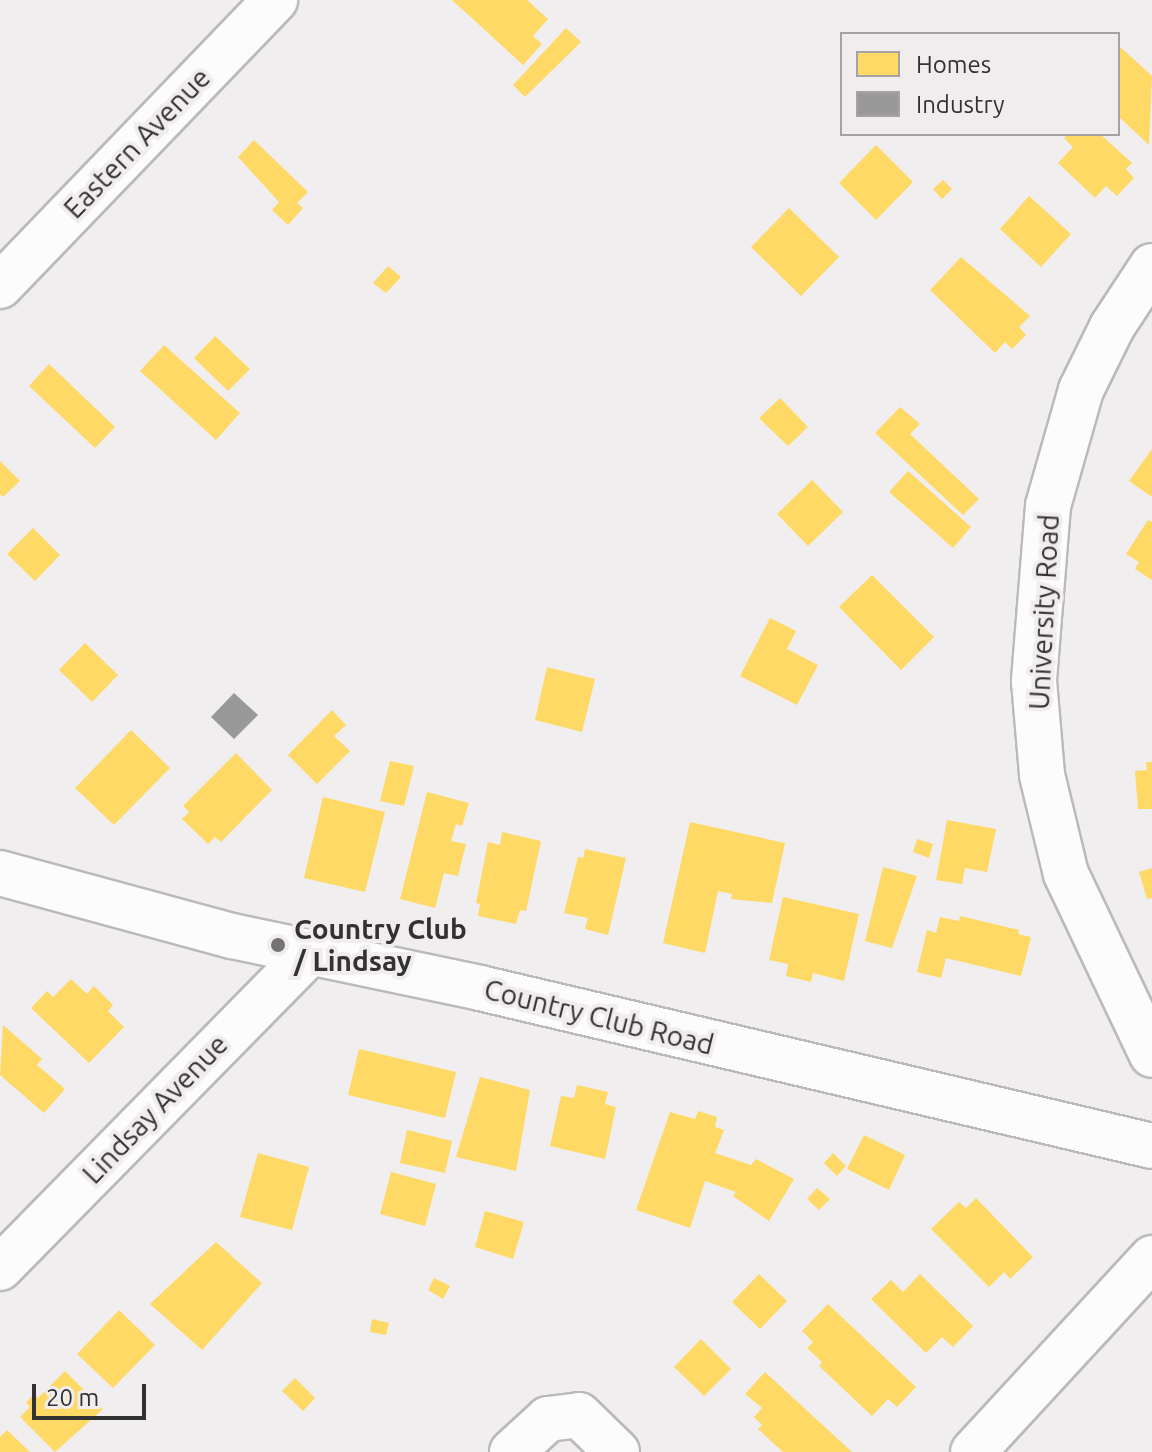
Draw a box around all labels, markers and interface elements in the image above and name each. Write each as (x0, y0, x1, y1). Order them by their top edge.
legend (840, 32, 1120, 136)
text: Homes (916, 51, 991, 78)
street label: Eastern Avenue (57, 61, 217, 225)
text: Industry (916, 91, 1005, 118)
street label: University Road (1022, 513, 1066, 711)
place label: Country Club / Lindsay (294, 912, 467, 978)
marker: Country Club / Lindsay (269, 936, 287, 954)
street label: Country Club Road (481, 972, 717, 1062)
street label: Lindsay Avenue (75, 1027, 235, 1191)
scale bar (36, 1368, 150, 1418)
text: 20 m (46, 1384, 99, 1411)

